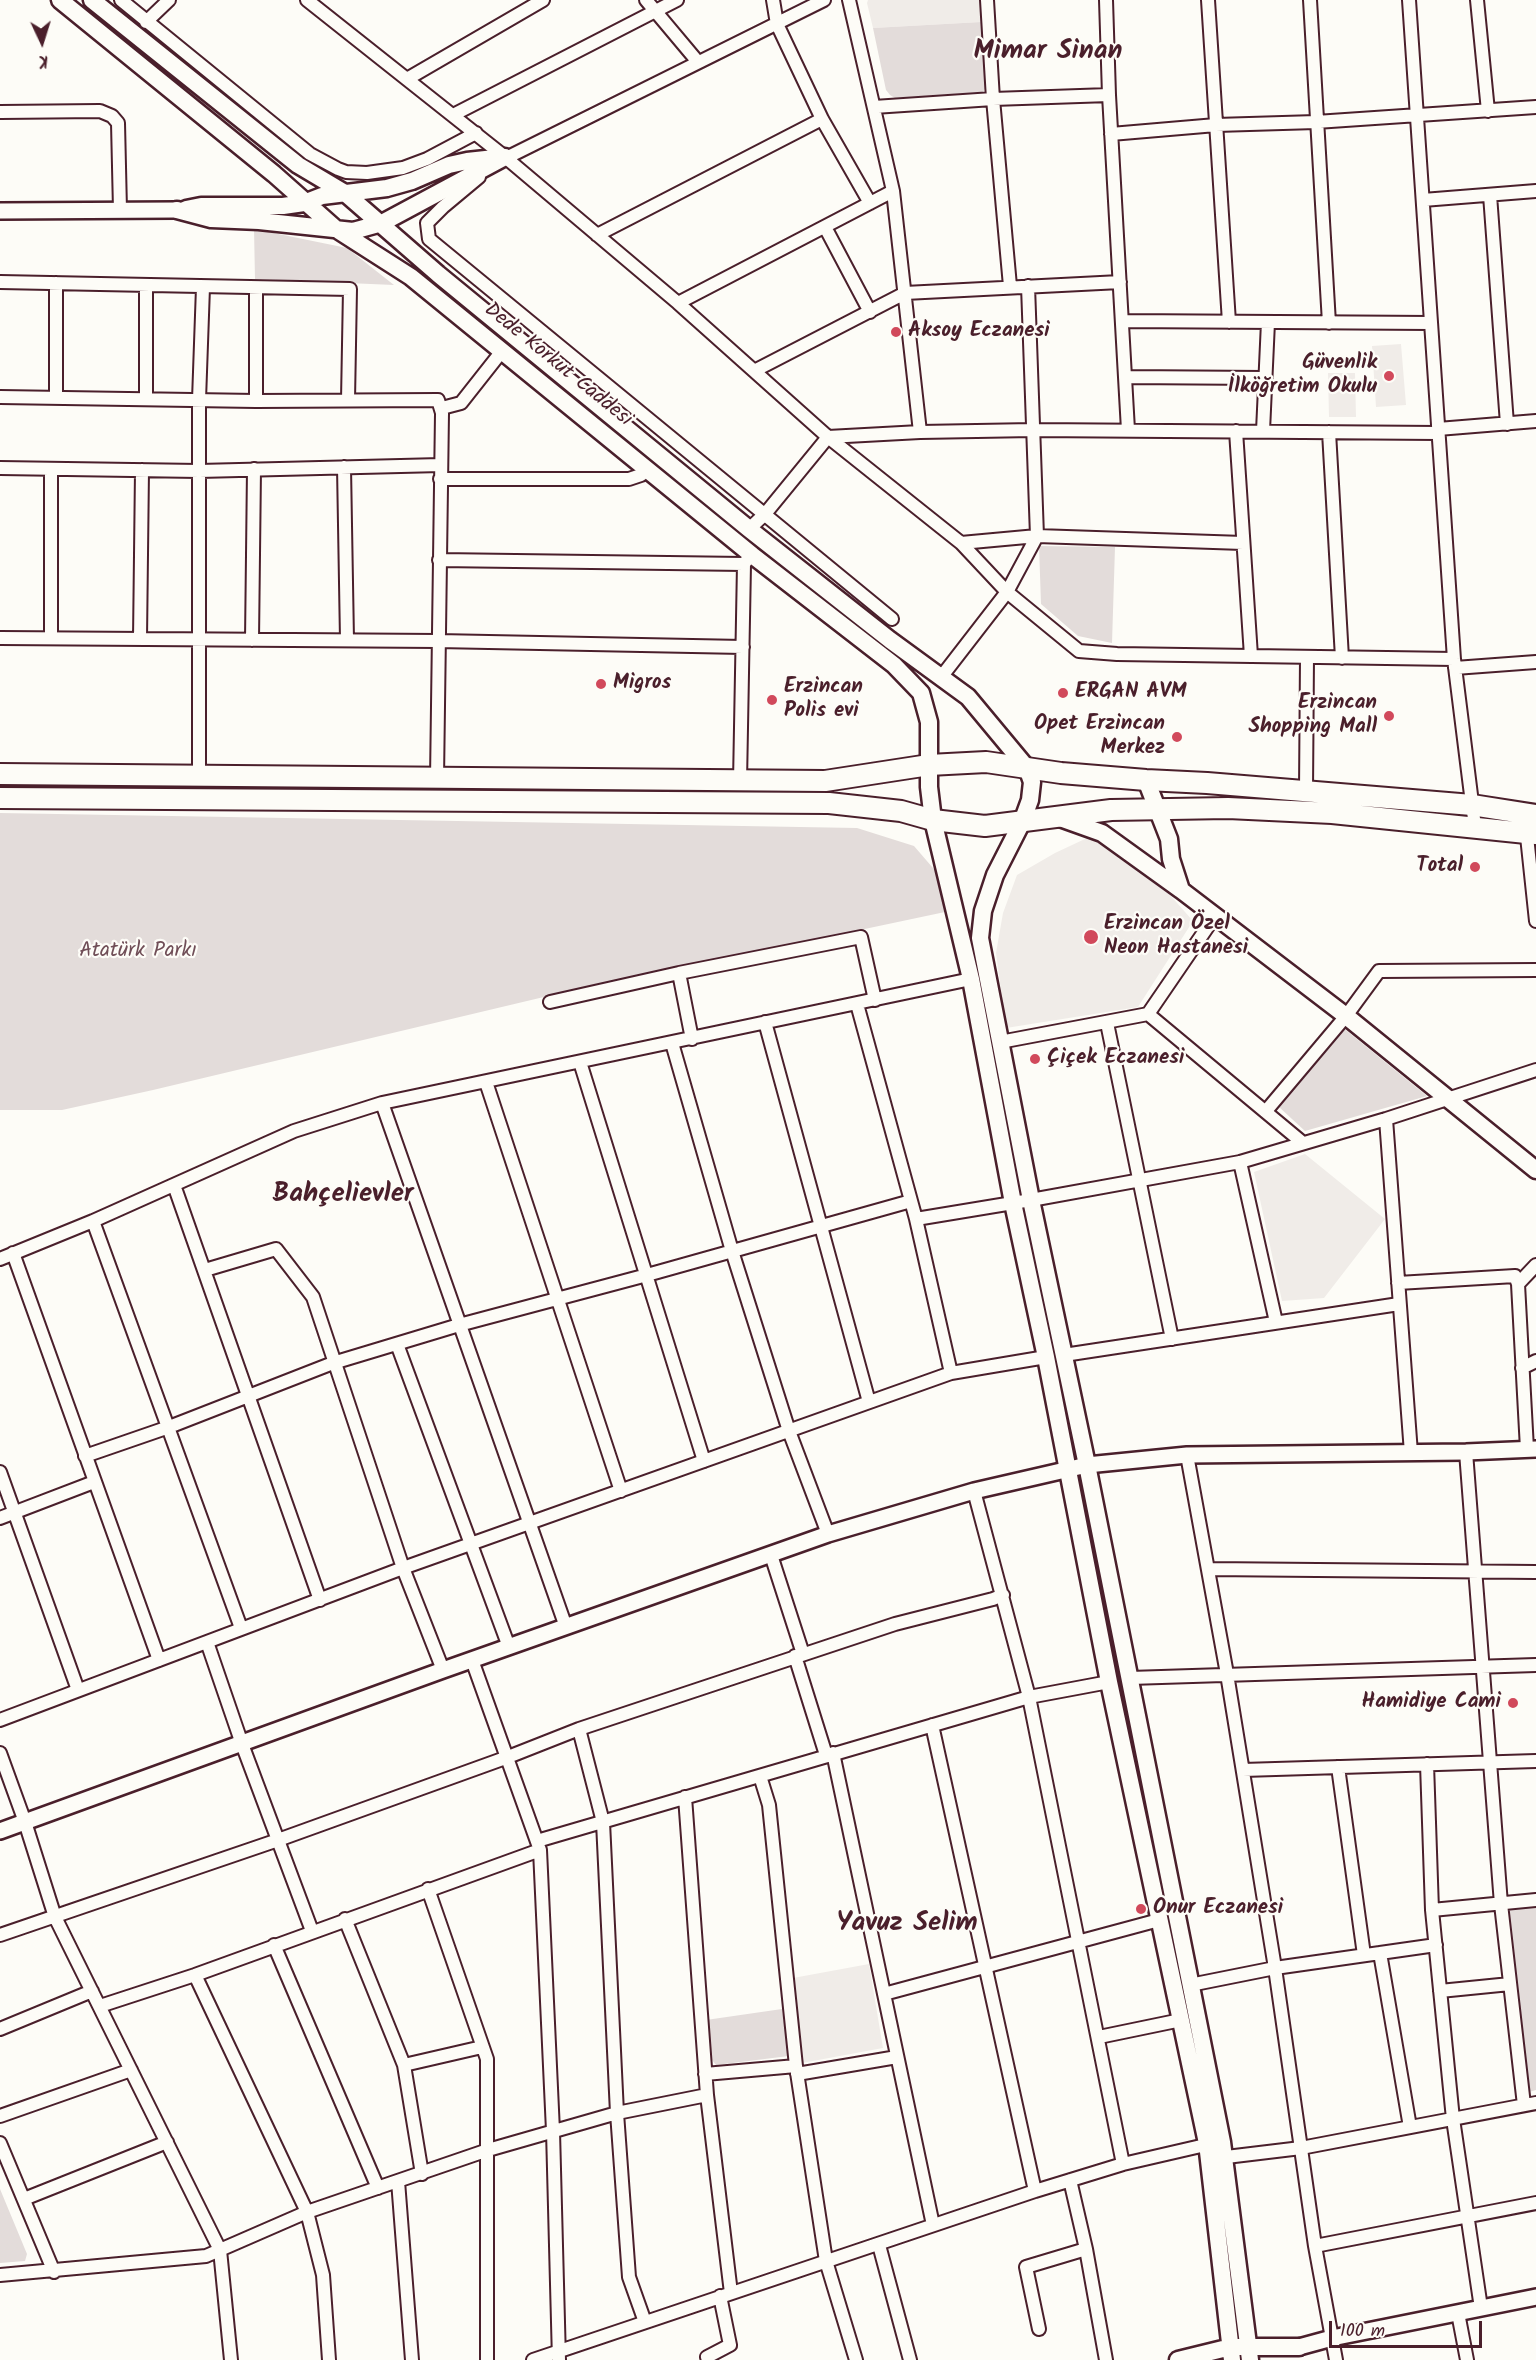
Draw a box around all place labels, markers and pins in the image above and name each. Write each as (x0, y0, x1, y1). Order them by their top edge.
place label: Aksoy Eczanesi (908, 319, 1050, 345)
marker: Aksoy Eczanesi (889, 325, 903, 339)
place label: Güvenlik İlköğretim Okulu (1228, 351, 1377, 401)
marker: Güvenlik İlköğretim Okulu (1382, 369, 1396, 383)
place label: Migros (613, 671, 671, 697)
place label: Erzincan Polis evi (784, 675, 863, 725)
marker: Migros (594, 677, 608, 691)
place label: ERGAN AVM (1075, 680, 1187, 706)
marker: ERGAN AVM (1056, 686, 1070, 700)
place label: Erzincan Shopping Mall (1248, 691, 1377, 741)
marker: Erzincan Polis evi (765, 693, 779, 707)
marker: Erzincan Shopping Mall (1382, 709, 1396, 723)
place label: Opet Erzincan Merkez (1034, 712, 1165, 762)
marker: Opet Erzincan Merkez (1170, 730, 1184, 744)
place label: Total (1416, 854, 1463, 880)
marker: Total (1468, 860, 1482, 874)
place label: Erzincan Özel Neon Hastanesi (1104, 912, 1248, 962)
marker: Erzincan Özel Neon Hastanesi (1082, 928, 1100, 946)
place label: Çiçek Eczanesi (1047, 1046, 1184, 1072)
marker: Çiçek Eczanesi (1028, 1052, 1042, 1066)
place label: Hamidiye Cami (1362, 1690, 1501, 1716)
marker: Hamidiye Cami (1506, 1696, 1520, 1710)
place label: Onur Eczanesi (1153, 1896, 1283, 1922)
marker: Onur Eczanesi (1134, 1902, 1148, 1916)

